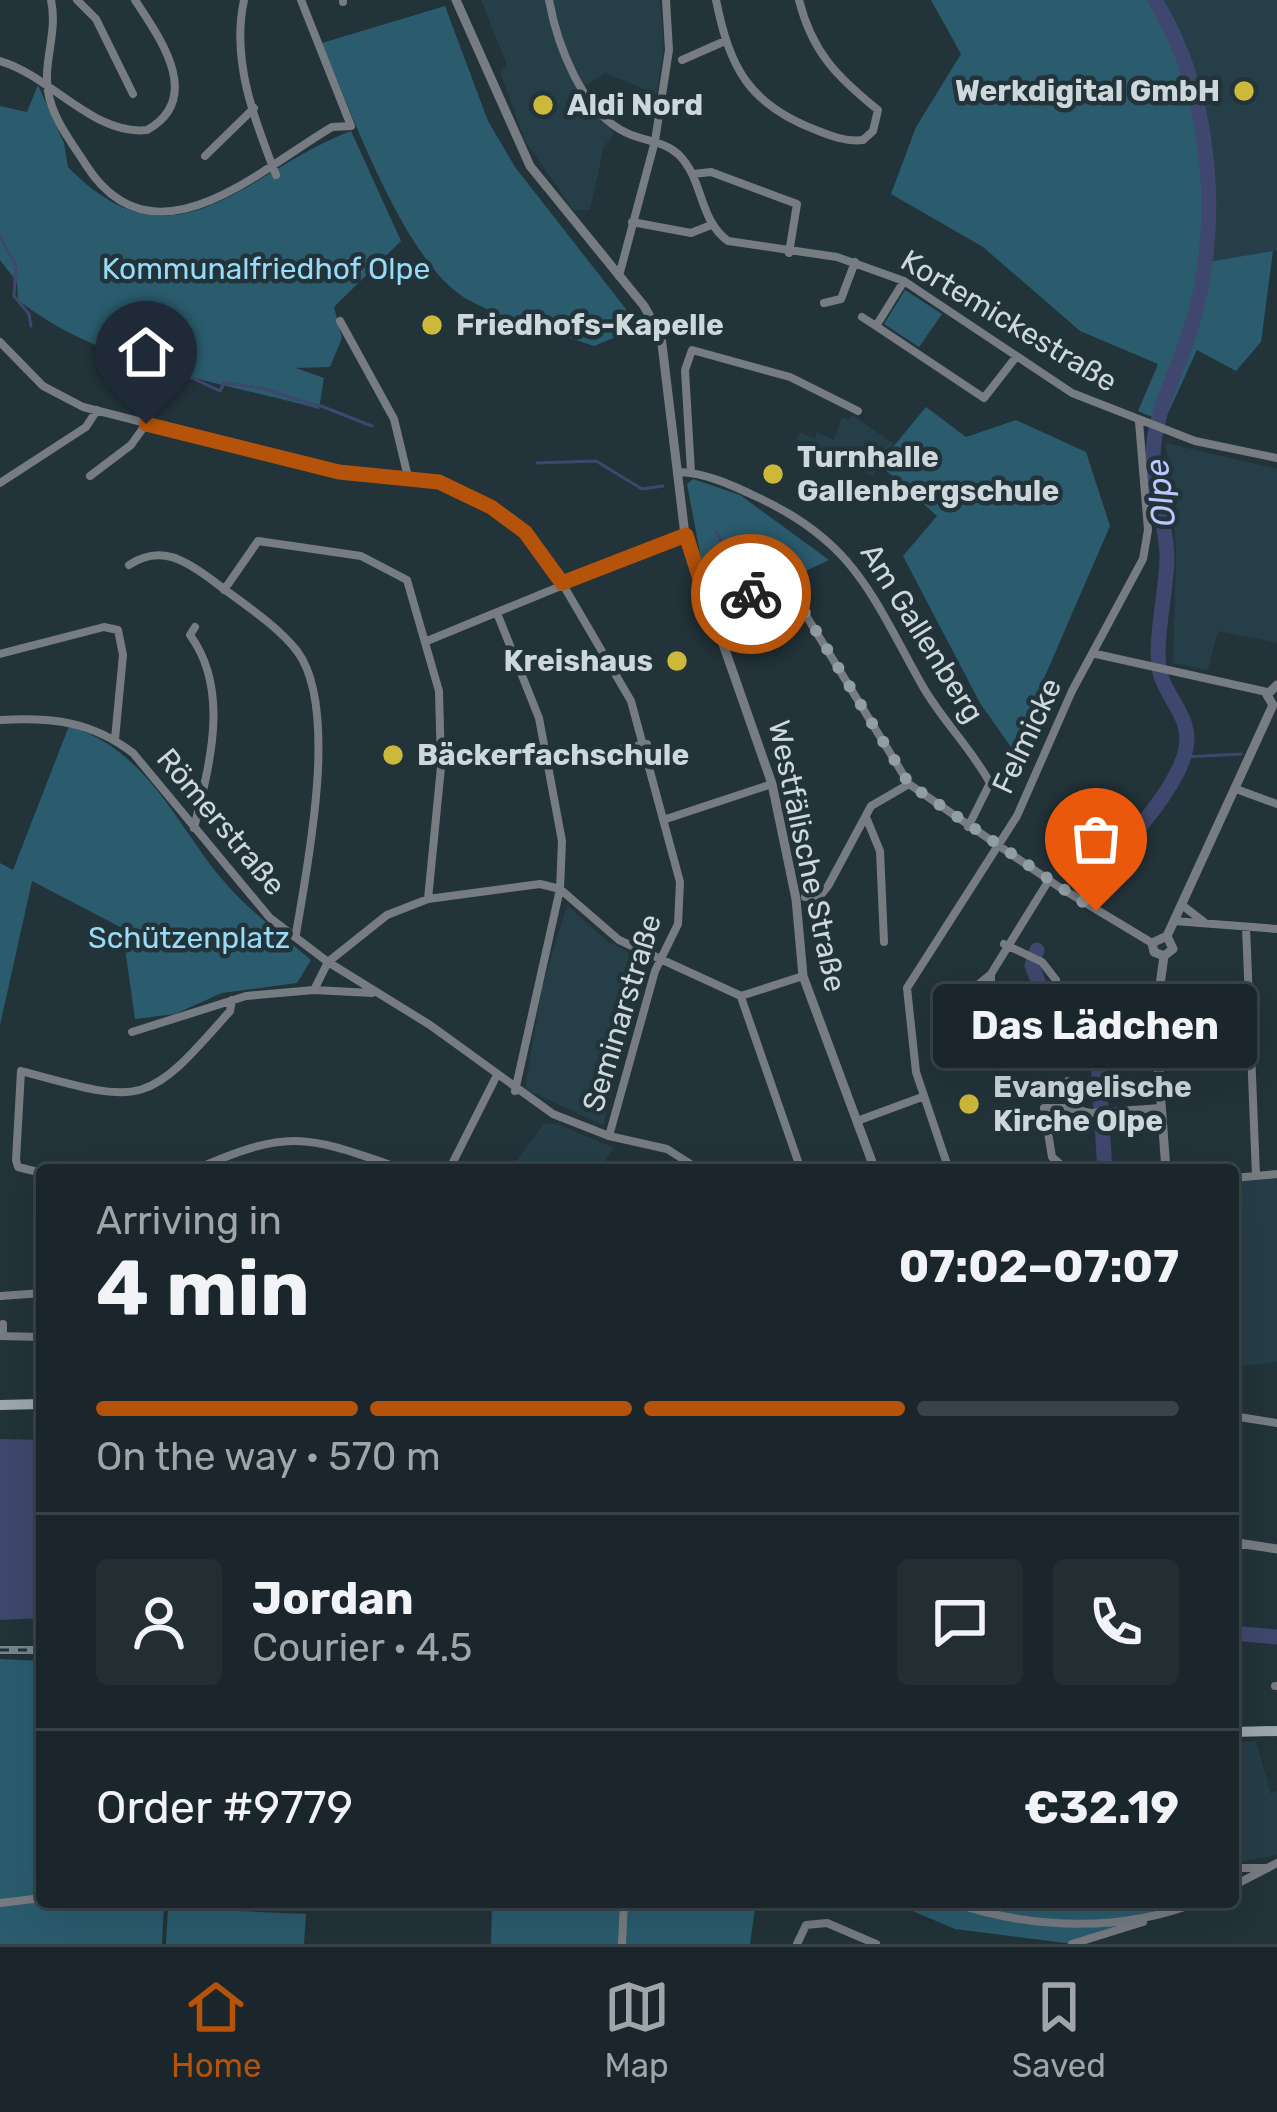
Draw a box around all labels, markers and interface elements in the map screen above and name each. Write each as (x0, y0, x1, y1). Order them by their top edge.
place label: Werkdigital GmbH (955, 73, 1220, 109)
marker: Werkdigital GmbH (1231, 78, 1257, 104)
place label: Aldi Nord (567, 87, 703, 123)
marker: Aldi Nord (530, 92, 556, 118)
street label: Kortemickestraße (894, 242, 1124, 400)
park label: Kommunalfriedhof Olpe (102, 251, 430, 287)
pin (95, 301, 197, 424)
place label: Friedhofs-Kapelle (456, 307, 724, 343)
marker: Friedhofs-Kapelle (419, 312, 445, 338)
icon: home (113, 319, 179, 385)
place label: Turnhalle Gallenbergschule (797, 439, 1059, 509)
water label: Olpe (1136, 457, 1184, 529)
marker: Turnhalle Gallenbergschule (760, 461, 786, 487)
courier (691, 534, 811, 654)
street label: Am Gallenberg (853, 537, 991, 729)
icon: bike (718, 561, 784, 627)
place label: Kreishaus (504, 643, 653, 679)
marker: Kreishaus (664, 648, 690, 674)
street label: Felmicke (985, 673, 1069, 799)
street label: Westfälische Straße (761, 717, 853, 995)
place label: Bäckerfachschule (417, 737, 689, 773)
street label: Römerstraße (149, 741, 293, 903)
marker: Bäckerfachschule (380, 742, 406, 768)
pin (1045, 788, 1147, 911)
icon: bag (1063, 806, 1129, 872)
street label: Seminarstraße (575, 910, 669, 1116)
park label: Schützenplatz (88, 920, 290, 956)
callout: Das Lädchen (934, 983, 1258, 1067)
text: Das Lädchen (971, 1003, 1219, 1049)
place label: Evangelische Kirche Olpe (993, 1069, 1192, 1139)
marker: Evangelische Kirche Olpe (956, 1091, 982, 1117)
text: Arriving in (96, 1198, 282, 1244)
text: 07:02–07:07 (899, 1240, 1179, 1293)
text: 4 min (96, 1242, 310, 1335)
text: On the way · 570 m (96, 1434, 441, 1480)
button: person (96, 1559, 222, 1685)
button: chat (897, 1559, 1023, 1685)
button: phone (1053, 1559, 1179, 1685)
text: Jordan (252, 1572, 414, 1625)
text: Courier · 4.5 (252, 1625, 472, 1671)
text: Order #9779 (96, 1781, 353, 1834)
text: €32.19 (1024, 1781, 1179, 1834)
tab: Home (171, 1974, 261, 2085)
tab: Map (604, 1974, 670, 2085)
tab: Saved (1012, 1974, 1106, 2085)

